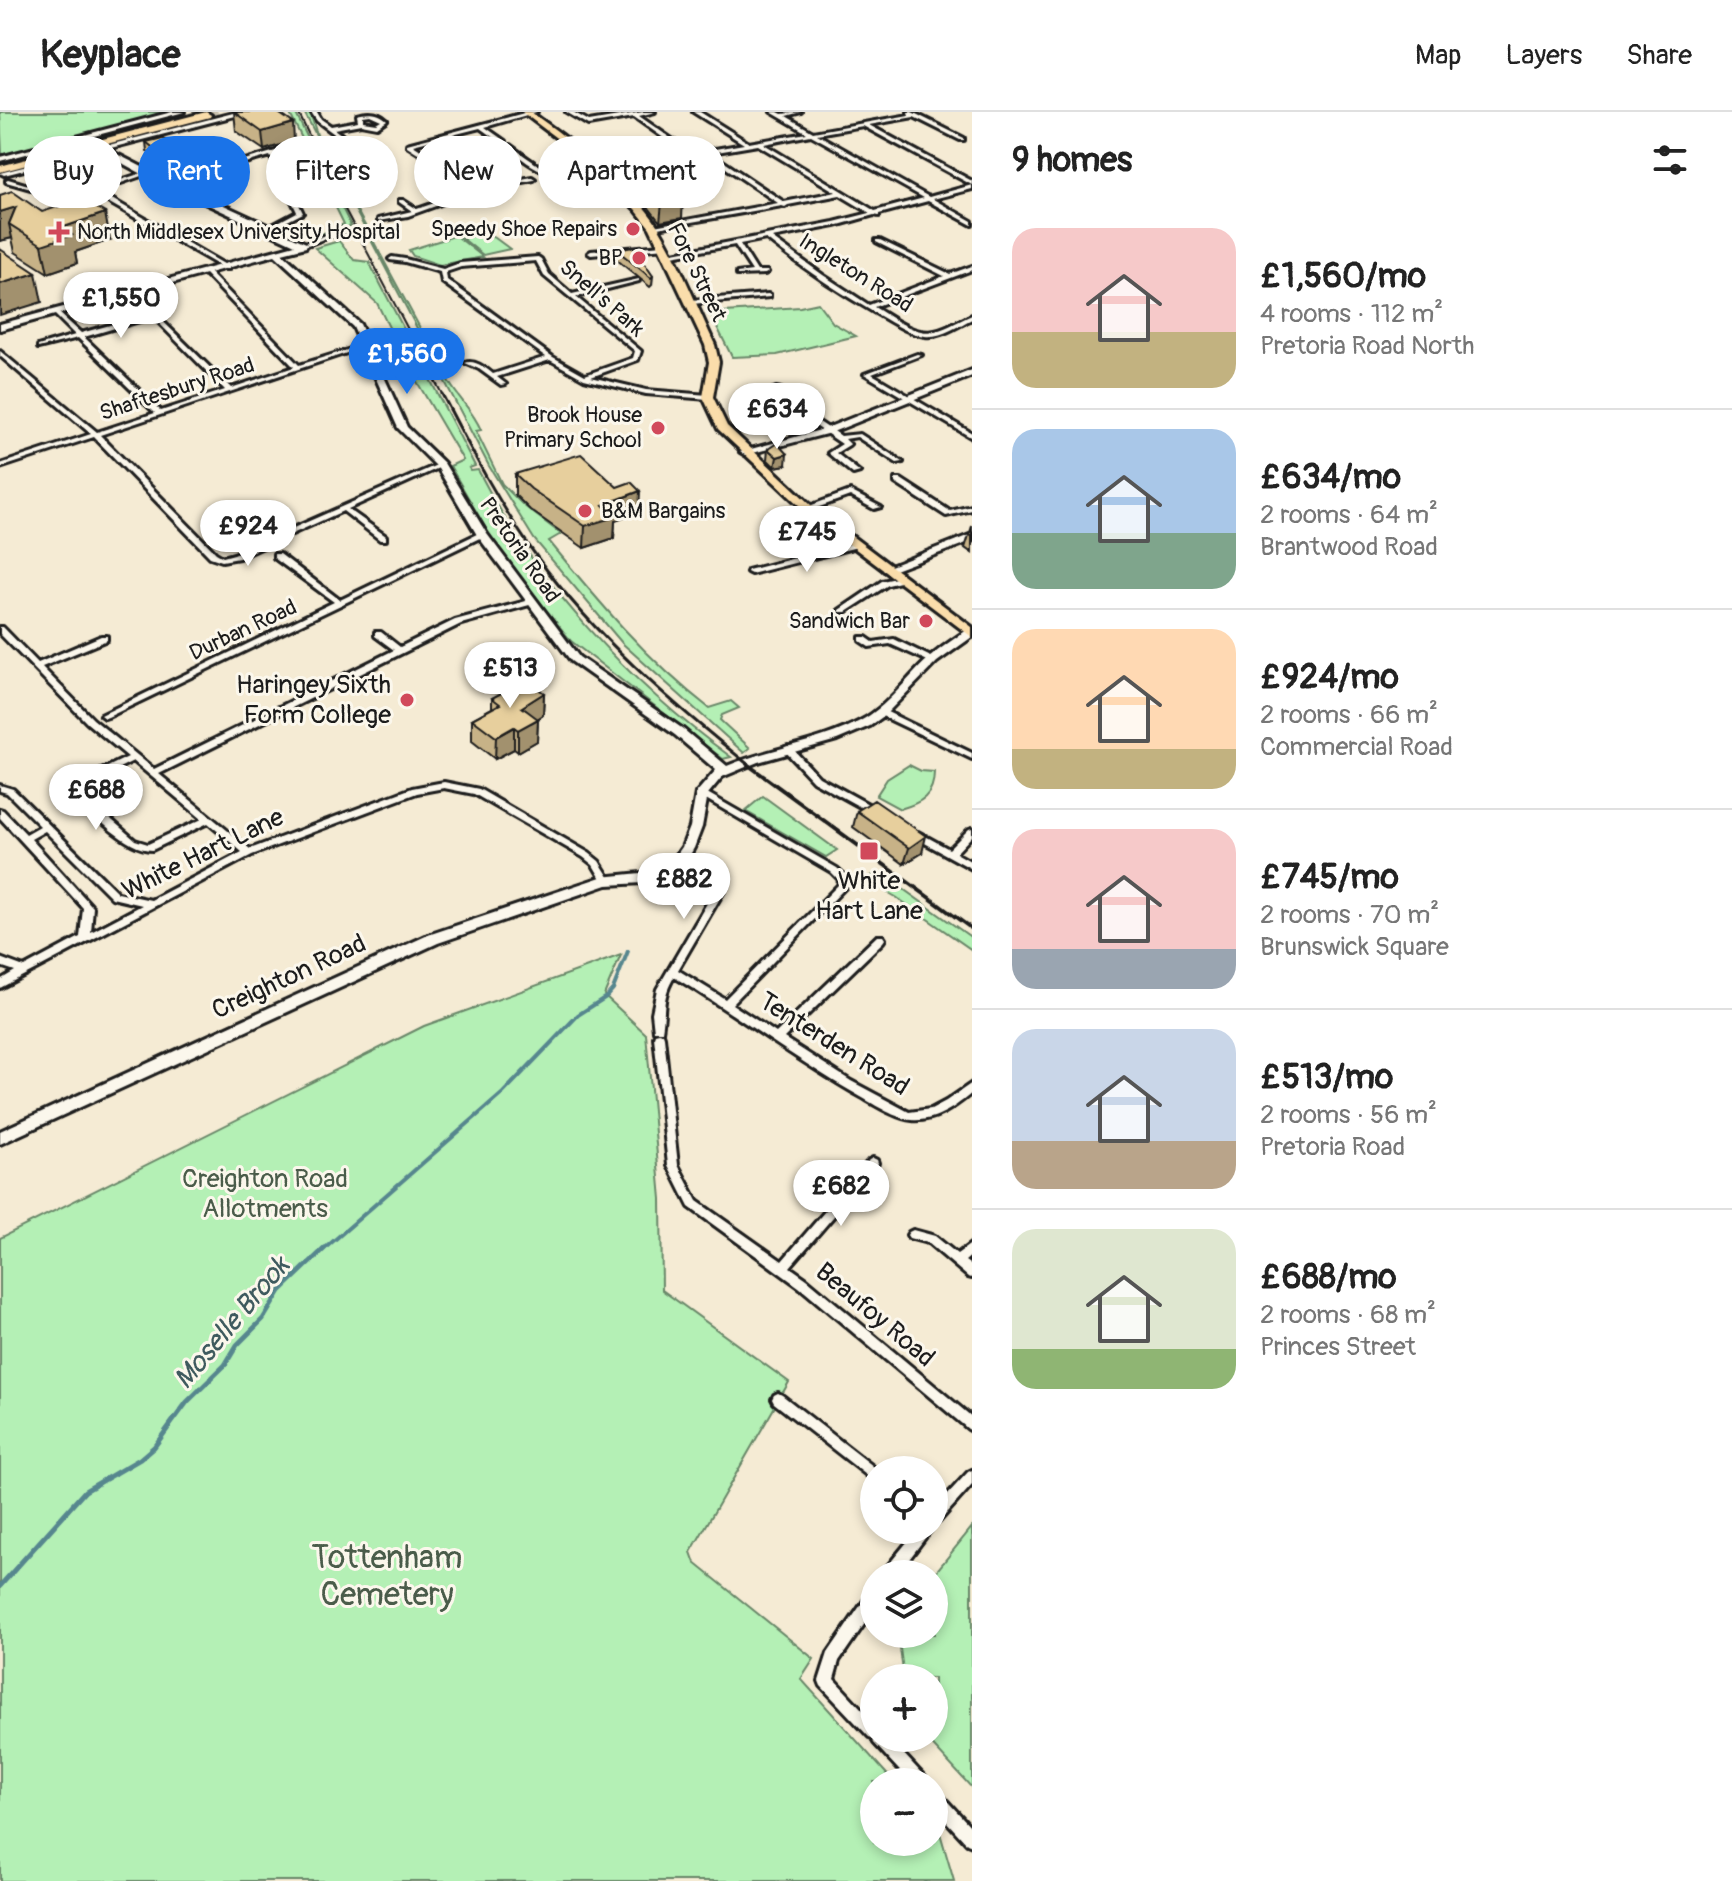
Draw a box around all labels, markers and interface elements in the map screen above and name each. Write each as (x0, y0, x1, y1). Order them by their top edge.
text: Keyplace (40, 31, 181, 79)
text: Map (1415, 38, 1461, 73)
text: Layers (1505, 38, 1582, 73)
text: Share (1626, 38, 1692, 73)
chip: Buy (24, 136, 122, 208)
chip: Rent (138, 136, 250, 208)
chip: Filters (266, 136, 398, 208)
chip: New (414, 136, 522, 208)
chip: Apartment (538, 136, 725, 208)
icon: filters (1648, 138, 1692, 182)
text: 9 homes (1012, 139, 1132, 182)
place label: Speedy Shoe Repairs (431, 215, 617, 243)
place label: North Middlesex University Hospital (77, 218, 401, 246)
street label: Fore Street (661, 218, 733, 326)
marker: Speedy Shoe Repairs (624, 220, 642, 238)
marker: North Middlesex University Hospital (48, 221, 70, 243)
street label: Ingleton Road (794, 227, 918, 319)
place label: BP (598, 244, 623, 272)
marker: BP (630, 249, 648, 267)
street label: Snell's Park (554, 253, 650, 343)
text: £1,560/mo (1260, 255, 1426, 298)
icon: home (1076, 260, 1172, 356)
pin: £1,550 (56, 272, 186, 340)
text: £1,550 (81, 282, 161, 314)
text: 4 rooms · 112 m² (1260, 298, 1443, 330)
pin: £1,560 (342, 328, 472, 396)
text: Pretoria Road North (1260, 330, 1474, 362)
text: £1,560 (367, 338, 447, 370)
street label: Shaftesbury Road (96, 351, 258, 427)
pin: £634 (730, 383, 824, 451)
text: £634 (746, 393, 808, 425)
place label: Brook House Primary School (504, 401, 642, 454)
marker: Brook House Primary School (649, 419, 667, 437)
text: £634/mo (1260, 456, 1401, 499)
icon: home (1076, 461, 1172, 557)
street label: Pretoria Road (473, 492, 567, 608)
place label: B&M Bargains (601, 497, 725, 525)
text: 2 rooms · 64 m² (1260, 499, 1438, 531)
pin: £924 (201, 500, 295, 568)
marker: B&M Bargains (576, 502, 594, 520)
pin: £745 (760, 506, 854, 574)
text: £924 (218, 510, 278, 542)
text: £745 (777, 516, 837, 548)
text: Brantwood Road (1260, 531, 1438, 563)
street label: Durban Road (185, 593, 301, 667)
place label: Sandwich Bar (789, 607, 910, 635)
marker: Sandwich Bar (917, 612, 935, 630)
pin: £513 (463, 642, 557, 710)
text: £513 (482, 652, 538, 684)
text: £924/mo (1260, 656, 1399, 699)
icon: home (1076, 661, 1172, 757)
place label: Haringey Sixth Form College (236, 669, 391, 731)
marker: Haringey Sixth Form College (398, 691, 416, 709)
text: 2 rooms · 66 m² (1260, 699, 1438, 731)
text: Commercial Road (1260, 731, 1453, 763)
pin: £688 (49, 764, 143, 832)
text: £688 (67, 774, 125, 806)
street label: White Hart Lane (117, 801, 289, 907)
marker: White Hart Lane (858, 840, 880, 862)
pin: £882 (637, 853, 731, 921)
text: £745/mo (1260, 856, 1399, 899)
icon: home (1076, 861, 1172, 957)
text: £882 (655, 863, 713, 895)
place label: White Hart Lane (815, 865, 923, 927)
text: 2 rooms · 70 m² (1260, 899, 1439, 931)
street label: Creighton Road (207, 927, 371, 1027)
text: Brunswick Square (1260, 931, 1449, 963)
street label: Tenterden Road (753, 985, 915, 1103)
text: £513/mo (1260, 1056, 1393, 1099)
icon: home (1076, 1061, 1172, 1157)
text: 2 rooms · 56 m² (1260, 1099, 1437, 1131)
text: Pretoria Road (1260, 1131, 1405, 1163)
pin: £682 (794, 1160, 888, 1228)
park label: Creighton Road Allotments (182, 1163, 348, 1225)
text: £682 (811, 1170, 871, 1202)
water label: Moselle Brook (167, 1248, 299, 1396)
street label: Beaufoy Road (809, 1256, 941, 1374)
text: £688/mo (1260, 1256, 1397, 1299)
icon: home (1076, 1261, 1172, 1357)
text: 2 rooms · 68 m² (1260, 1299, 1436, 1331)
text: Princes Street (1260, 1331, 1416, 1363)
map controls (860, 1456, 948, 1856)
button: locate (860, 1456, 948, 1544)
park label: Tottenham Cemetery (312, 1538, 462, 1615)
button: layers (860, 1560, 948, 1648)
button: + (860, 1664, 948, 1752)
button: − (860, 1768, 948, 1856)

